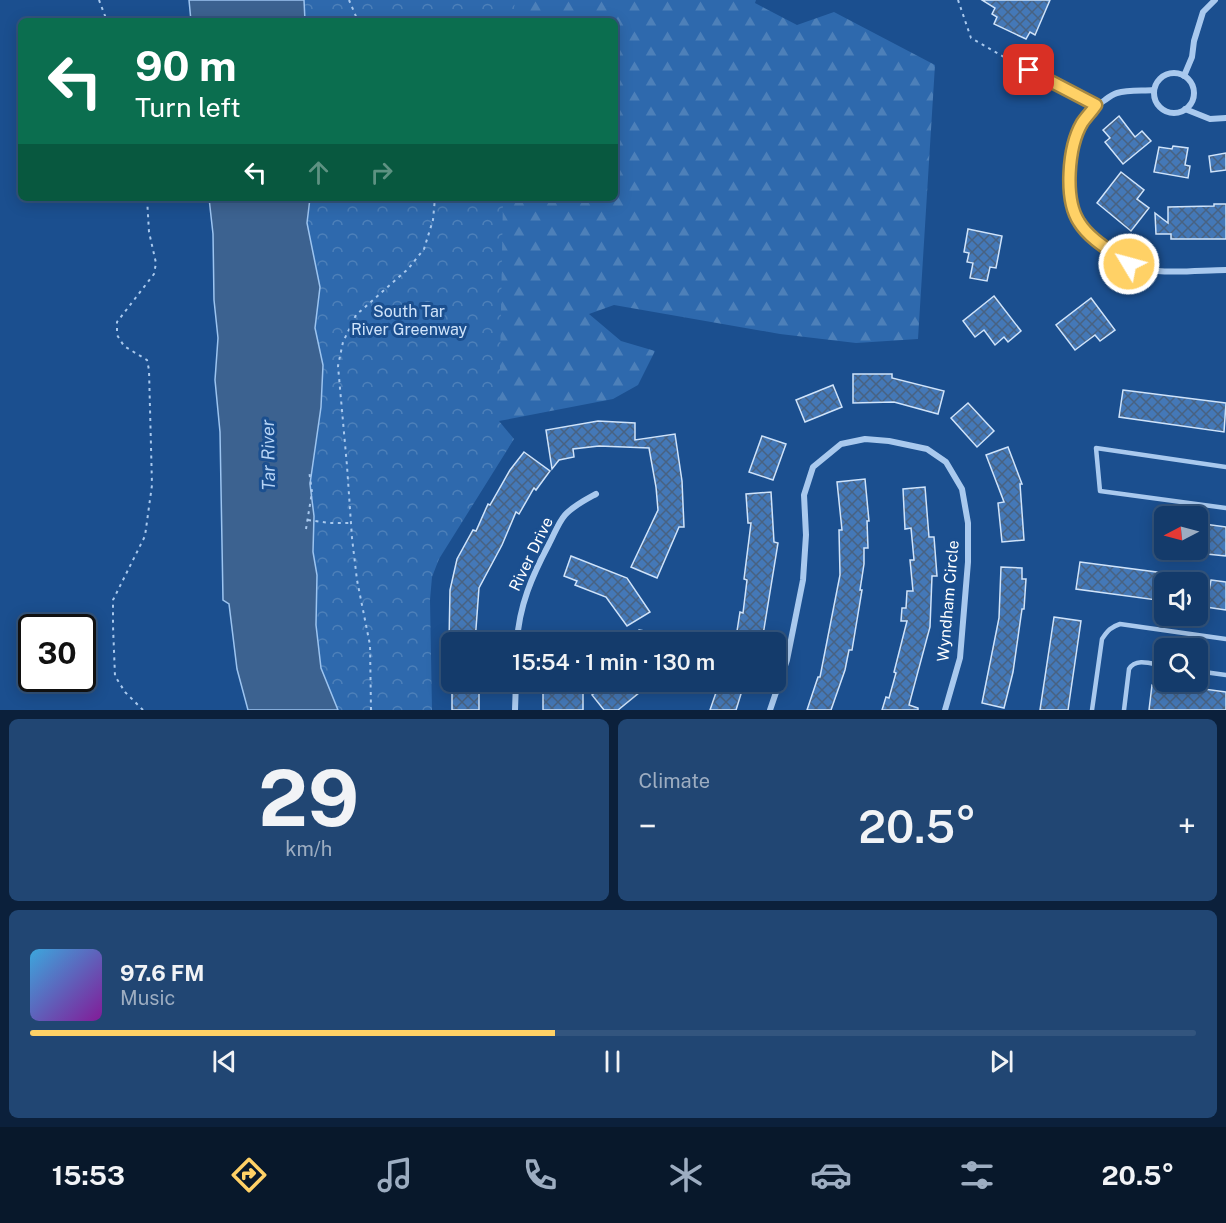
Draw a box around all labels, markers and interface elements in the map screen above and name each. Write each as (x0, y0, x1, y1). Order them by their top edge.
text: 90 m (135, 41, 237, 90)
icon: left (36, 42, 114, 120)
pin (1003, 44, 1054, 95)
icon: arrive (1012, 53, 1045, 86)
text: Turn left (135, 91, 241, 123)
icon: left (239, 156, 272, 189)
icon: ahead (302, 156, 335, 189)
icon: right (365, 156, 398, 189)
position arrow (1097, 232, 1161, 296)
park label: South Tar River Greenway (351, 302, 468, 339)
water label: Tar River (257, 419, 279, 491)
north arrow (1154, 506, 1208, 560)
map controls (1154, 506, 1208, 692)
street label: River Drive (505, 514, 557, 594)
street label: Wyndham Circle (933, 540, 963, 662)
button: sound (1154, 572, 1208, 626)
speed limit sign: 30 (18, 614, 96, 692)
button: search (1154, 638, 1208, 692)
text: 15:54 · 1 min · 130 m (512, 649, 715, 675)
text: 29 (258, 752, 359, 844)
text: Climate (639, 769, 710, 793)
text: 20.5° (858, 800, 976, 853)
text: − (639, 807, 657, 845)
text: + (1178, 807, 1196, 845)
text: km/h (285, 837, 332, 861)
text: 97.6 FM (120, 960, 205, 986)
text: Music (120, 986, 175, 1010)
icon: previous (208, 1045, 241, 1078)
icon: pause (596, 1045, 629, 1078)
icon: next (985, 1045, 1018, 1078)
icon: directions (228, 1154, 270, 1196)
icon: music (374, 1154, 416, 1196)
icon: phone (519, 1154, 561, 1196)
icon: climate (665, 1154, 707, 1196)
icon: car (810, 1154, 852, 1196)
icon: filters (956, 1154, 998, 1196)
text: 15:53 (52, 1159, 125, 1191)
text: 20.5° (1101, 1159, 1174, 1191)

